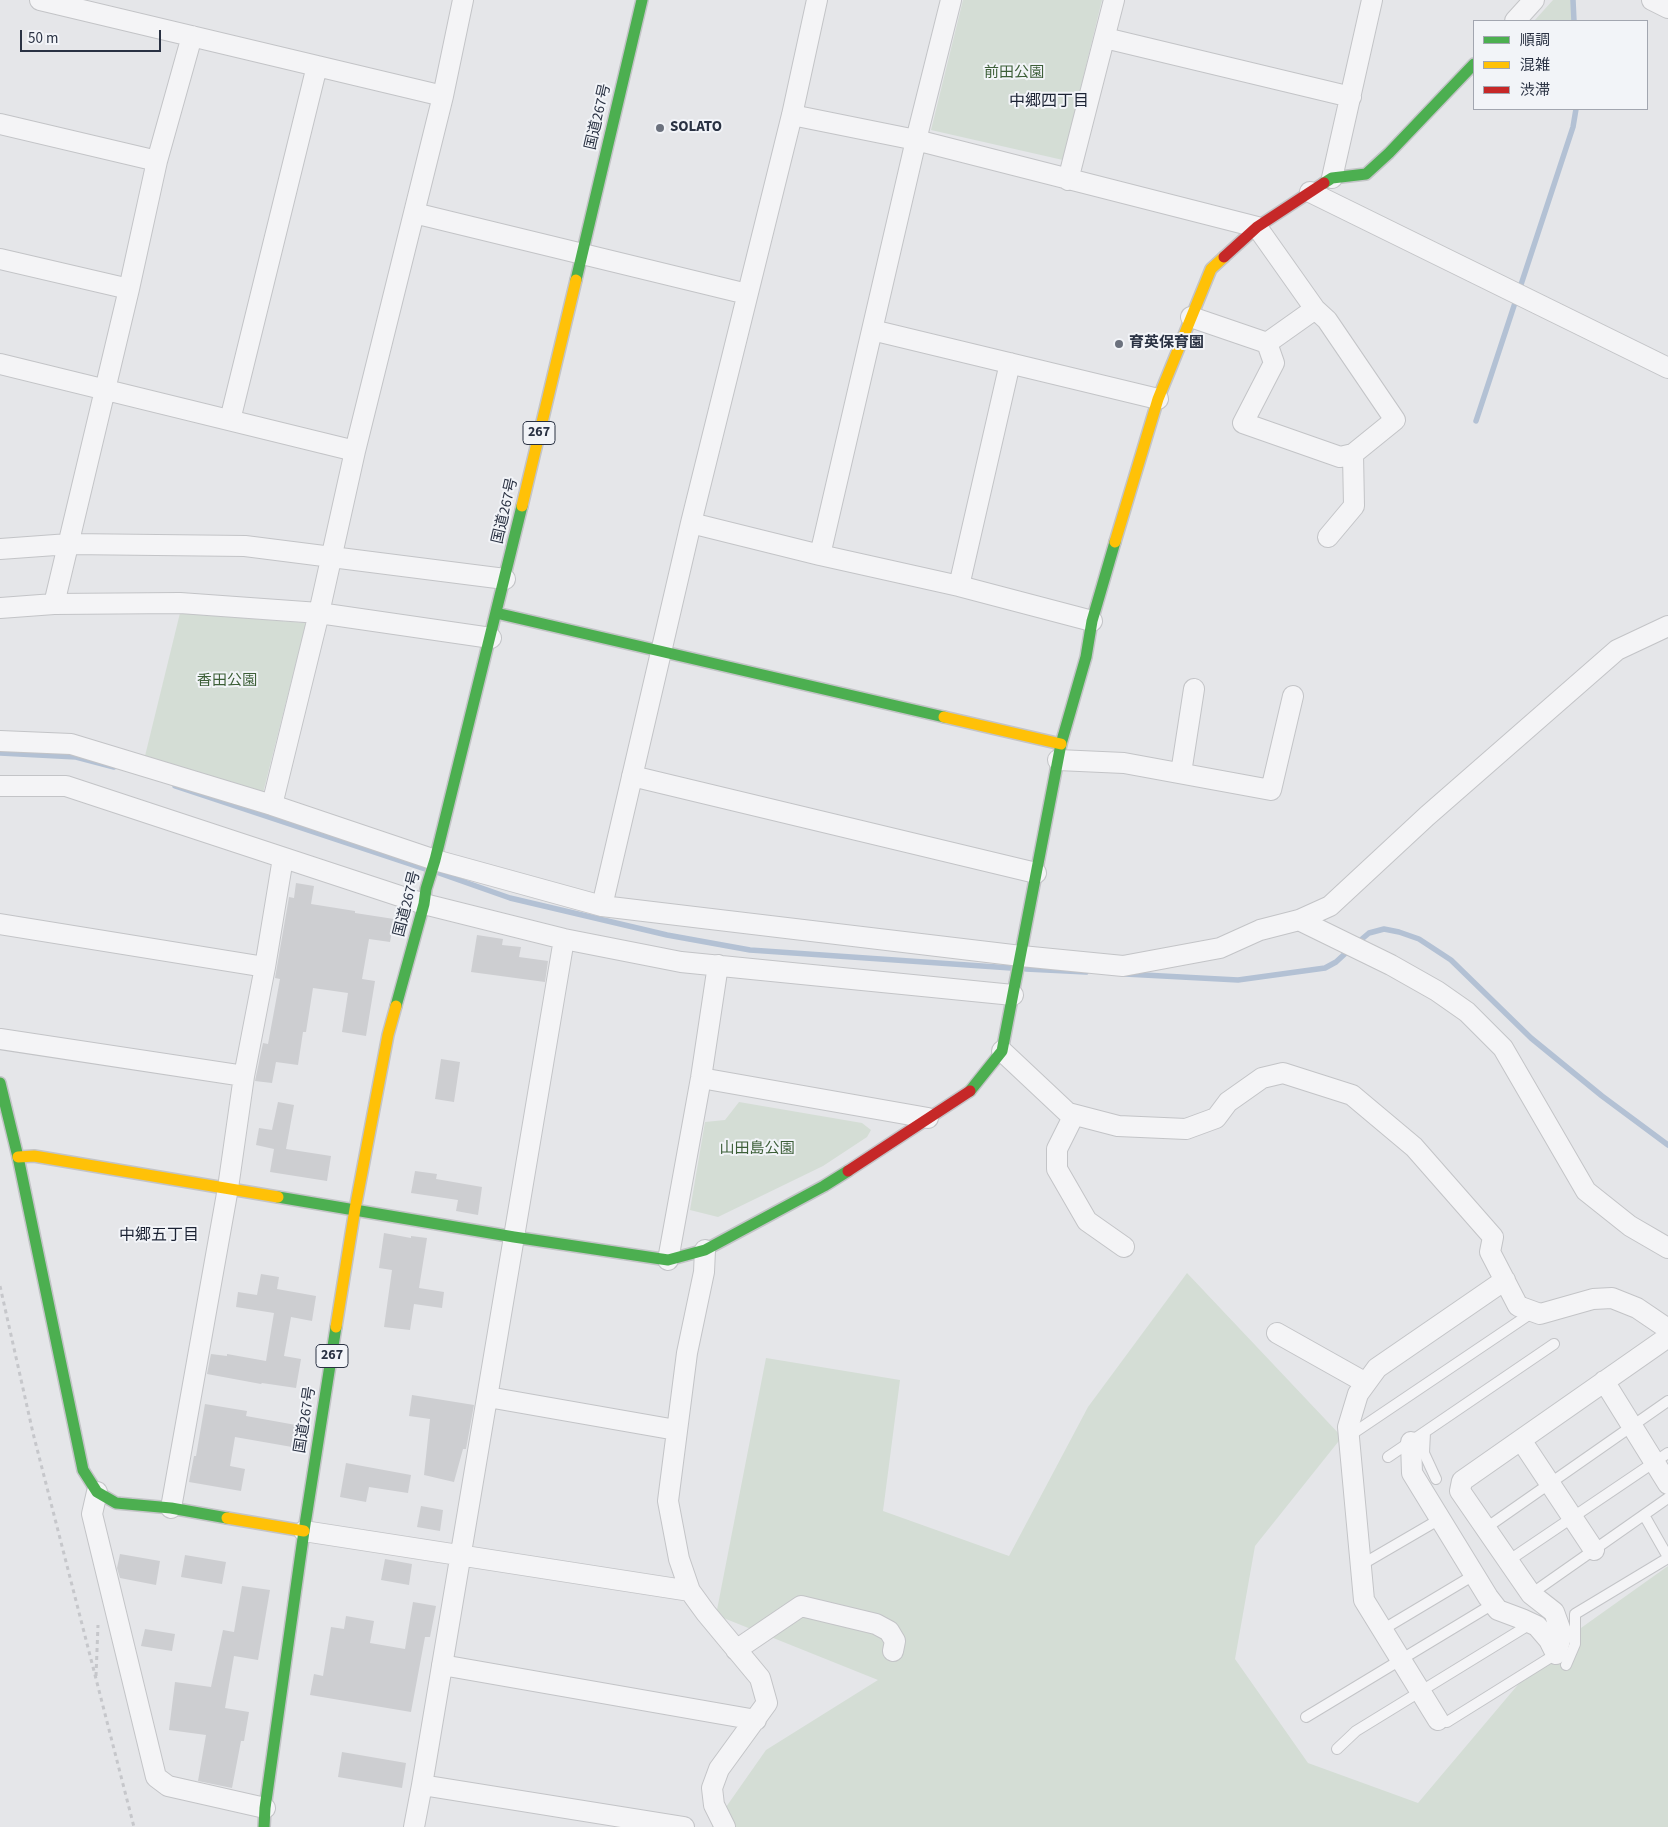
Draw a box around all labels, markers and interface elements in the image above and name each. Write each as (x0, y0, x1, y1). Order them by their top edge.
scale bar (22, 20, 164, 52)
legend (1473, 20, 1648, 110)
text: 50 m (28, 28, 58, 49)
text: 順調 (1520, 30, 1550, 51)
text: 混雑 (1520, 55, 1550, 76)
park label: 前田公園 (984, 65, 1044, 83)
text: 渋滞 (1520, 80, 1550, 101)
street label: 国道267号 (583, 82, 615, 152)
district label: 中郷四丁目 (1009, 92, 1089, 112)
place label: SOLATO (670, 119, 722, 137)
marker: SOLATO (654, 122, 666, 134)
place label: 育英保育園 (1129, 335, 1204, 353)
marker: 育英保育園 (1113, 338, 1125, 350)
road number: 267 (523, 422, 555, 444)
street label: 国道267号 (490, 476, 522, 546)
park label: 香田公園 (197, 673, 257, 691)
street label: 国道267号 (391, 869, 425, 939)
park label: 山田島公園 (720, 1141, 794, 1159)
district label: 中郷五丁目 (119, 1226, 199, 1246)
road number: 267 (316, 1344, 348, 1368)
street label: 国道267号 (292, 1385, 320, 1455)

